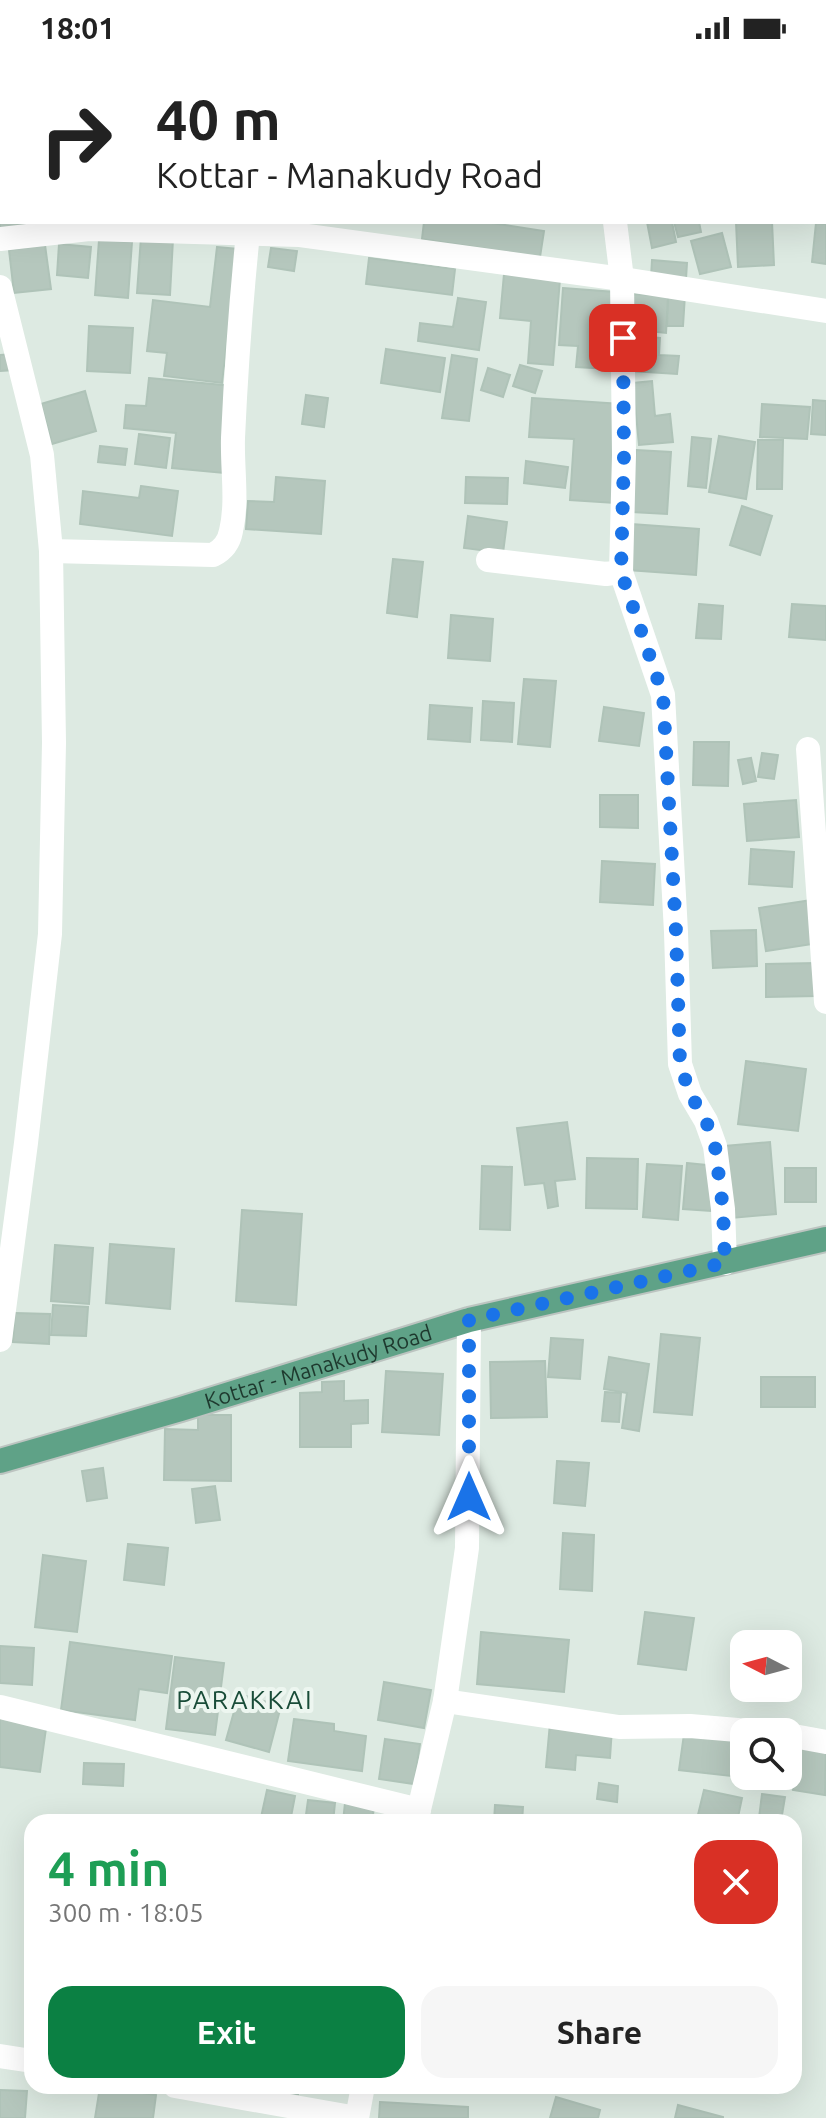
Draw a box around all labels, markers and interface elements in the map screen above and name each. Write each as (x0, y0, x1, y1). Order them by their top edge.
text: 18:01 (40, 11, 115, 45)
icon: right (24, 88, 128, 192)
text: 40 m (156, 88, 281, 151)
text: Kottar - Manakudy Road (156, 154, 543, 195)
pin (589, 304, 657, 372)
icon: arrive (601, 316, 645, 360)
street label: Kottar - Manakudy Road (201, 1319, 435, 1413)
position arrow (427, 1455, 511, 1539)
north arrow (730, 1630, 802, 1702)
map controls (730, 1630, 802, 1790)
district label: PARAKKAI (176, 1685, 314, 1714)
button: search (730, 1718, 802, 1790)
button: close (694, 1840, 778, 1924)
text: 4 min (48, 1841, 169, 1895)
text: 300 m · 18:05 (48, 1898, 204, 1927)
button: Exit (48, 1986, 405, 2078)
button: Share (421, 1986, 778, 2078)

